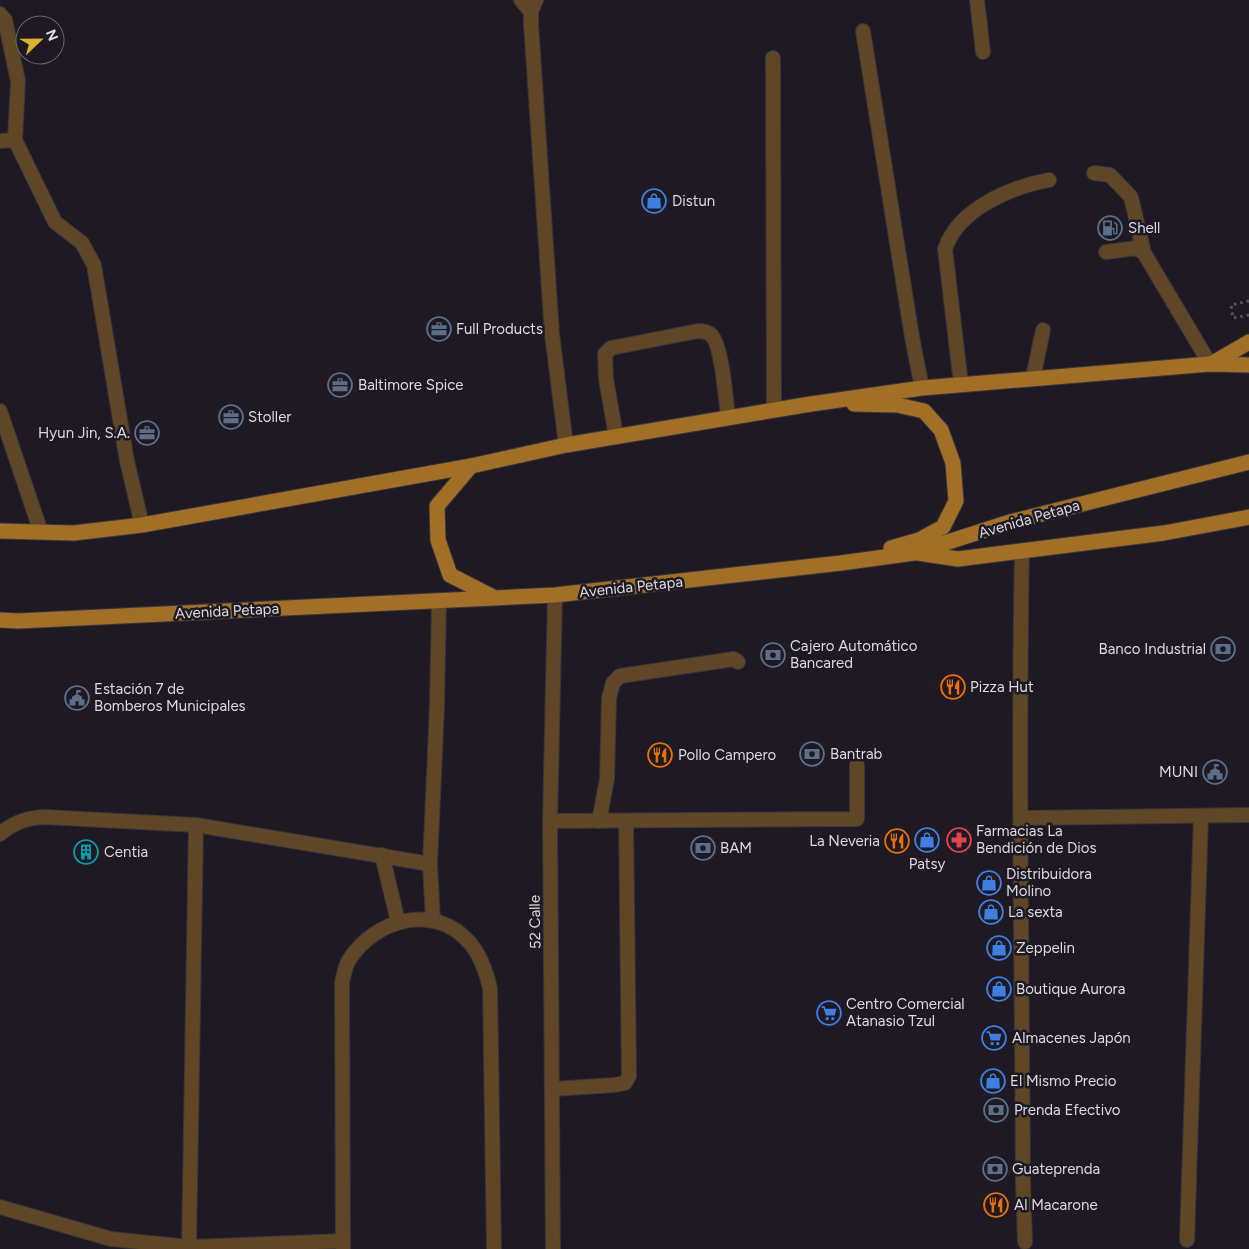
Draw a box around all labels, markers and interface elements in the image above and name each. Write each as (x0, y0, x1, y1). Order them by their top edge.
north arrow (15, 15, 65, 65)
text: N (42, 27, 61, 44)
shop icon: Distun (641, 188, 667, 214)
place label: Distun (672, 192, 715, 210)
fuel station icon: Shell (1097, 215, 1123, 241)
place label: Shell (1128, 219, 1160, 237)
office icon: Full Products (426, 316, 452, 342)
place label: Full Products (456, 320, 543, 338)
office icon: Baltimore Spice (327, 372, 353, 398)
place label: Baltimore Spice (358, 376, 464, 394)
office icon: Stoller (218, 404, 244, 430)
place label: Stoller (248, 408, 291, 426)
office icon: Hyun Jin, S.A. (134, 420, 160, 446)
place label: Hyun Jin, S.A. (38, 424, 130, 442)
street label: Avenida Petapa (976, 496, 1082, 542)
street label: Avenida Petapa (578, 573, 684, 601)
street label: Avenida Petapa (174, 599, 280, 623)
bank icon: Banco Industrial (1210, 636, 1236, 662)
place label: Cajero Automático Bancared (790, 637, 918, 672)
place label: Banco Industrial (1099, 640, 1206, 658)
bank icon: Cajero Automático Bancared (760, 642, 786, 668)
restaurant icon: Pizza Hut (940, 674, 966, 700)
place label: Pizza Hut (970, 678, 1034, 696)
place label: Estación 7 de Bomberos Municipales (94, 680, 246, 715)
public building icon: Estación 7 de Bomberos Municipales (64, 685, 90, 711)
bank icon: Bantrab (799, 741, 825, 767)
restaurant icon: Pollo Campero (647, 742, 673, 768)
place label: Bantrab (830, 745, 883, 763)
place label: Pollo Campero (678, 746, 777, 764)
public building icon: MUNI (1202, 759, 1228, 785)
place label: MUNI (1159, 763, 1198, 781)
place label: Farmacias La Bendición de Dios (976, 822, 1097, 857)
shop icon: Patsy (914, 827, 940, 853)
pharmacy icon: Farmacias La Bendición de Dios (946, 827, 972, 853)
restaurant icon: La Neveria (884, 828, 910, 854)
place label: La Neveria (809, 832, 880, 850)
bank icon: BAM (690, 835, 716, 861)
building icon: Centia (73, 839, 99, 865)
place label: BAM (720, 839, 752, 857)
place label: Centia (104, 843, 148, 861)
place label: Patsy (909, 855, 945, 873)
place label: Distribuidora Molino (1006, 865, 1092, 900)
shop icon: Distribuidora Molino (976, 870, 1002, 896)
street label: 52 Calle (526, 895, 544, 949)
shop icon: La sexta (978, 899, 1004, 925)
place label: La sexta (1008, 903, 1063, 921)
shop icon: Zeppelin (986, 935, 1012, 961)
place label: Zeppelin (1016, 939, 1075, 957)
shop icon: Boutique Aurora (986, 976, 1012, 1002)
place label: Boutique Aurora (1016, 980, 1125, 998)
place label: Centro Comercial Atanasio Tzul (846, 995, 965, 1030)
supermarket icon: Centro Comercial Atanasio Tzul (816, 1000, 842, 1026)
supermarket icon: Almacenes Japón (981, 1025, 1007, 1051)
place label: Almacenes Japón (1012, 1029, 1131, 1047)
shop icon: El Mismo Precio (980, 1068, 1006, 1094)
place label: El Mismo Precio (1010, 1072, 1117, 1090)
bank icon: Prenda Efectivo (983, 1097, 1009, 1123)
place label: Prenda Efectivo (1014, 1101, 1121, 1119)
bank icon: Guateprenda (982, 1156, 1008, 1182)
place label: Guateprenda (1012, 1160, 1100, 1178)
restaurant icon: Al Macarone (983, 1192, 1009, 1218)
place label: Al Macarone (1014, 1196, 1098, 1214)

